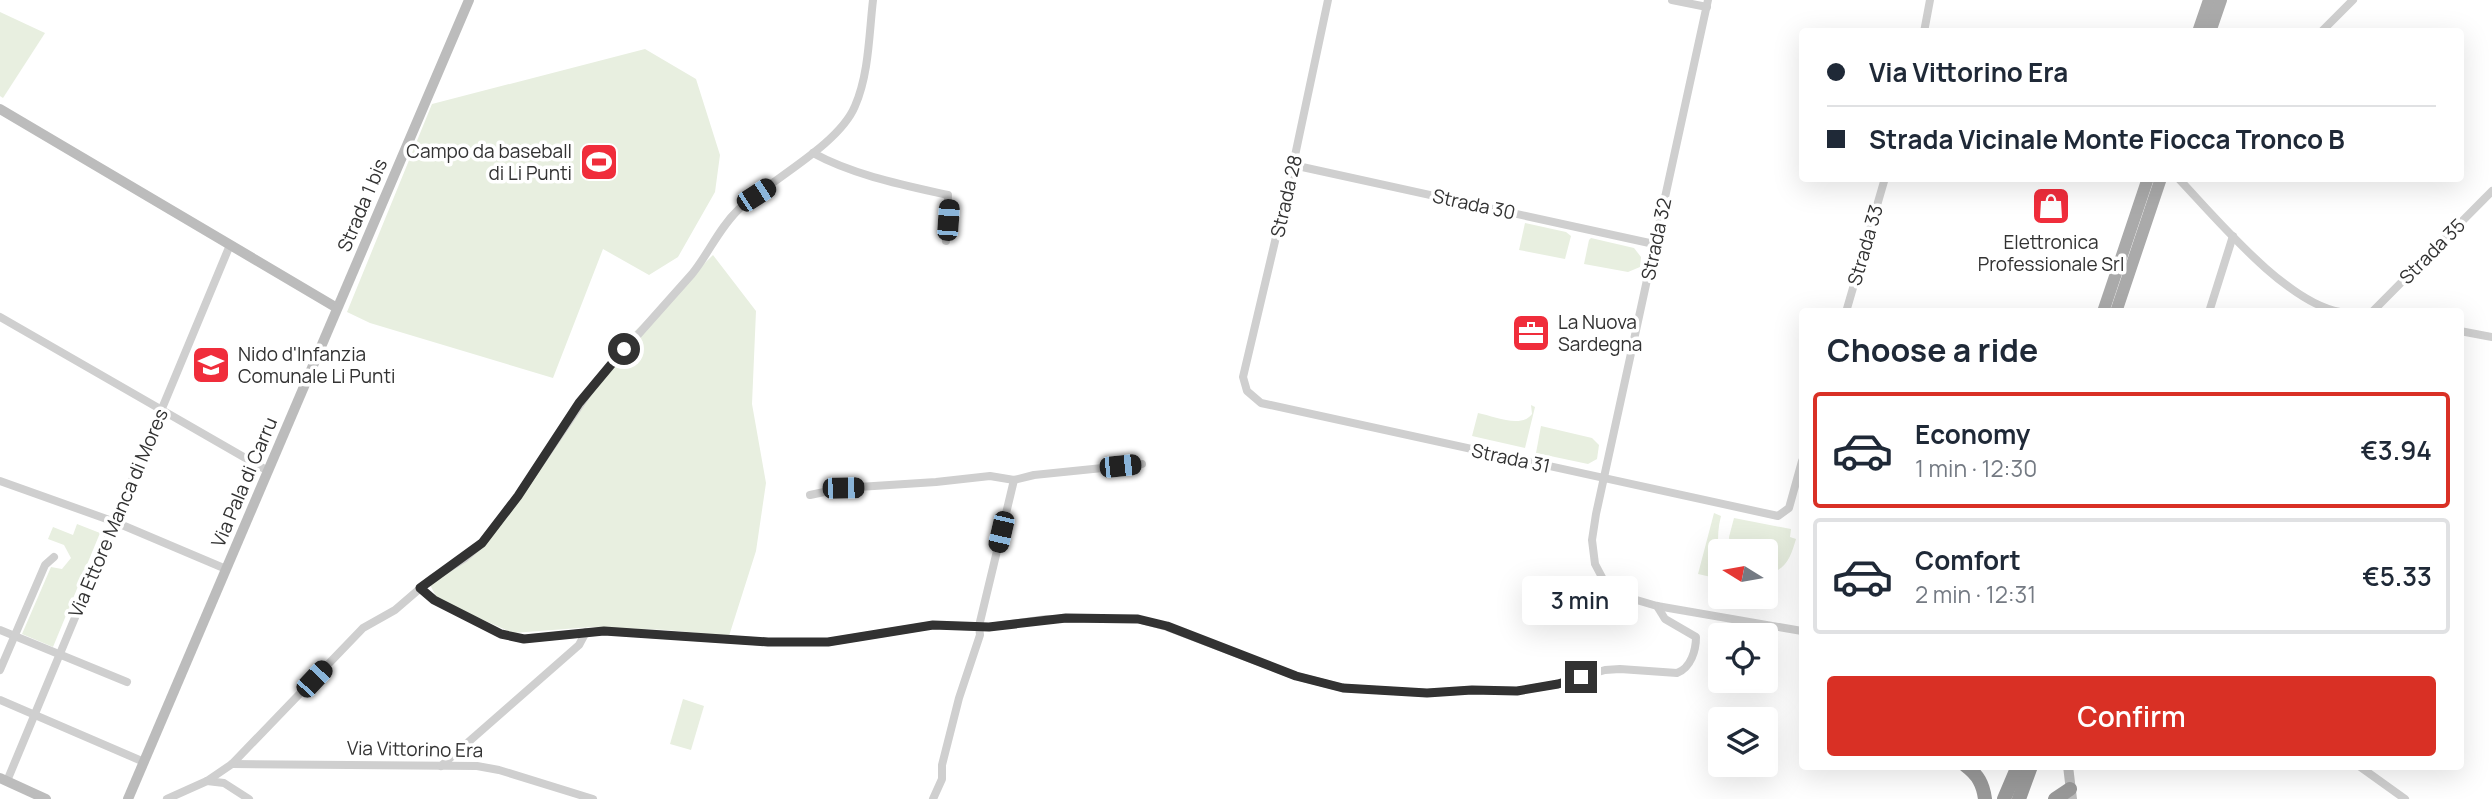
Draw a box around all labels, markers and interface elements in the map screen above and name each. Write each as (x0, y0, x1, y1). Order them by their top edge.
text: Via Vittorino Era (1869, 54, 2068, 90)
text: Strada Vicinale Monte Fiocca Tronco B (1869, 121, 2345, 157)
place label: Campo da baseball di Li Punti (406, 138, 572, 186)
sports icon: Campo da baseball di Li Punti (578, 141, 620, 183)
street label: Strada 28 (1264, 152, 1308, 240)
street label: Strada 1 bis (331, 154, 393, 256)
car (733, 175, 780, 215)
street label: Strada 30 (1430, 183, 1518, 225)
shop icon: Elettronica Professionale Srl (2030, 185, 2072, 227)
street label: Strada 32 (1635, 196, 1677, 282)
car (937, 198, 960, 242)
street label: Strada 33 (1841, 202, 1889, 288)
street label: Strada 35 (2393, 212, 2471, 290)
place label: Elettronica Professionale Srl (1978, 229, 2124, 277)
place label: La Nuova Sardegna (1558, 309, 1642, 357)
office icon: La Nuova Sardegna (1510, 312, 1552, 354)
text: Choose a ride (1827, 328, 2038, 372)
route start (608, 333, 640, 365)
place label: Nido d'Infanzia Comunale Li Punti (238, 341, 395, 389)
school or university icon: Nido d'Infanzia Comunale Li Punti (190, 344, 232, 386)
street label: Via Ettore Manca di Mores (62, 405, 174, 621)
street label: Via Pala di Carru (205, 413, 283, 551)
text: Economy (1915, 416, 2030, 452)
icon: car (1831, 419, 1894, 482)
text: €3.94 (2360, 432, 2432, 468)
street label: Strada 31 (1469, 437, 1553, 479)
text: 1 min · 12:30 (1915, 452, 2037, 484)
car (1099, 453, 1142, 479)
car (822, 477, 865, 499)
car (987, 509, 1016, 555)
north arrow (1708, 539, 1778, 609)
map controls (1708, 539, 1778, 777)
text: Comfort (1915, 542, 2021, 578)
icon: car (1831, 545, 1894, 608)
text: €5.33 (2362, 558, 2432, 594)
callout: 3 min (1523, 576, 1639, 624)
text: 2 min · 12:31 (1915, 578, 2036, 610)
text: 3 min (1551, 584, 1609, 616)
button: locate (1708, 623, 1778, 693)
car (292, 656, 337, 702)
route end (1565, 661, 1597, 693)
button: Confirm (1827, 676, 2436, 756)
button: layers (1708, 707, 1778, 777)
street label: Via Vittorino Era (347, 735, 483, 763)

